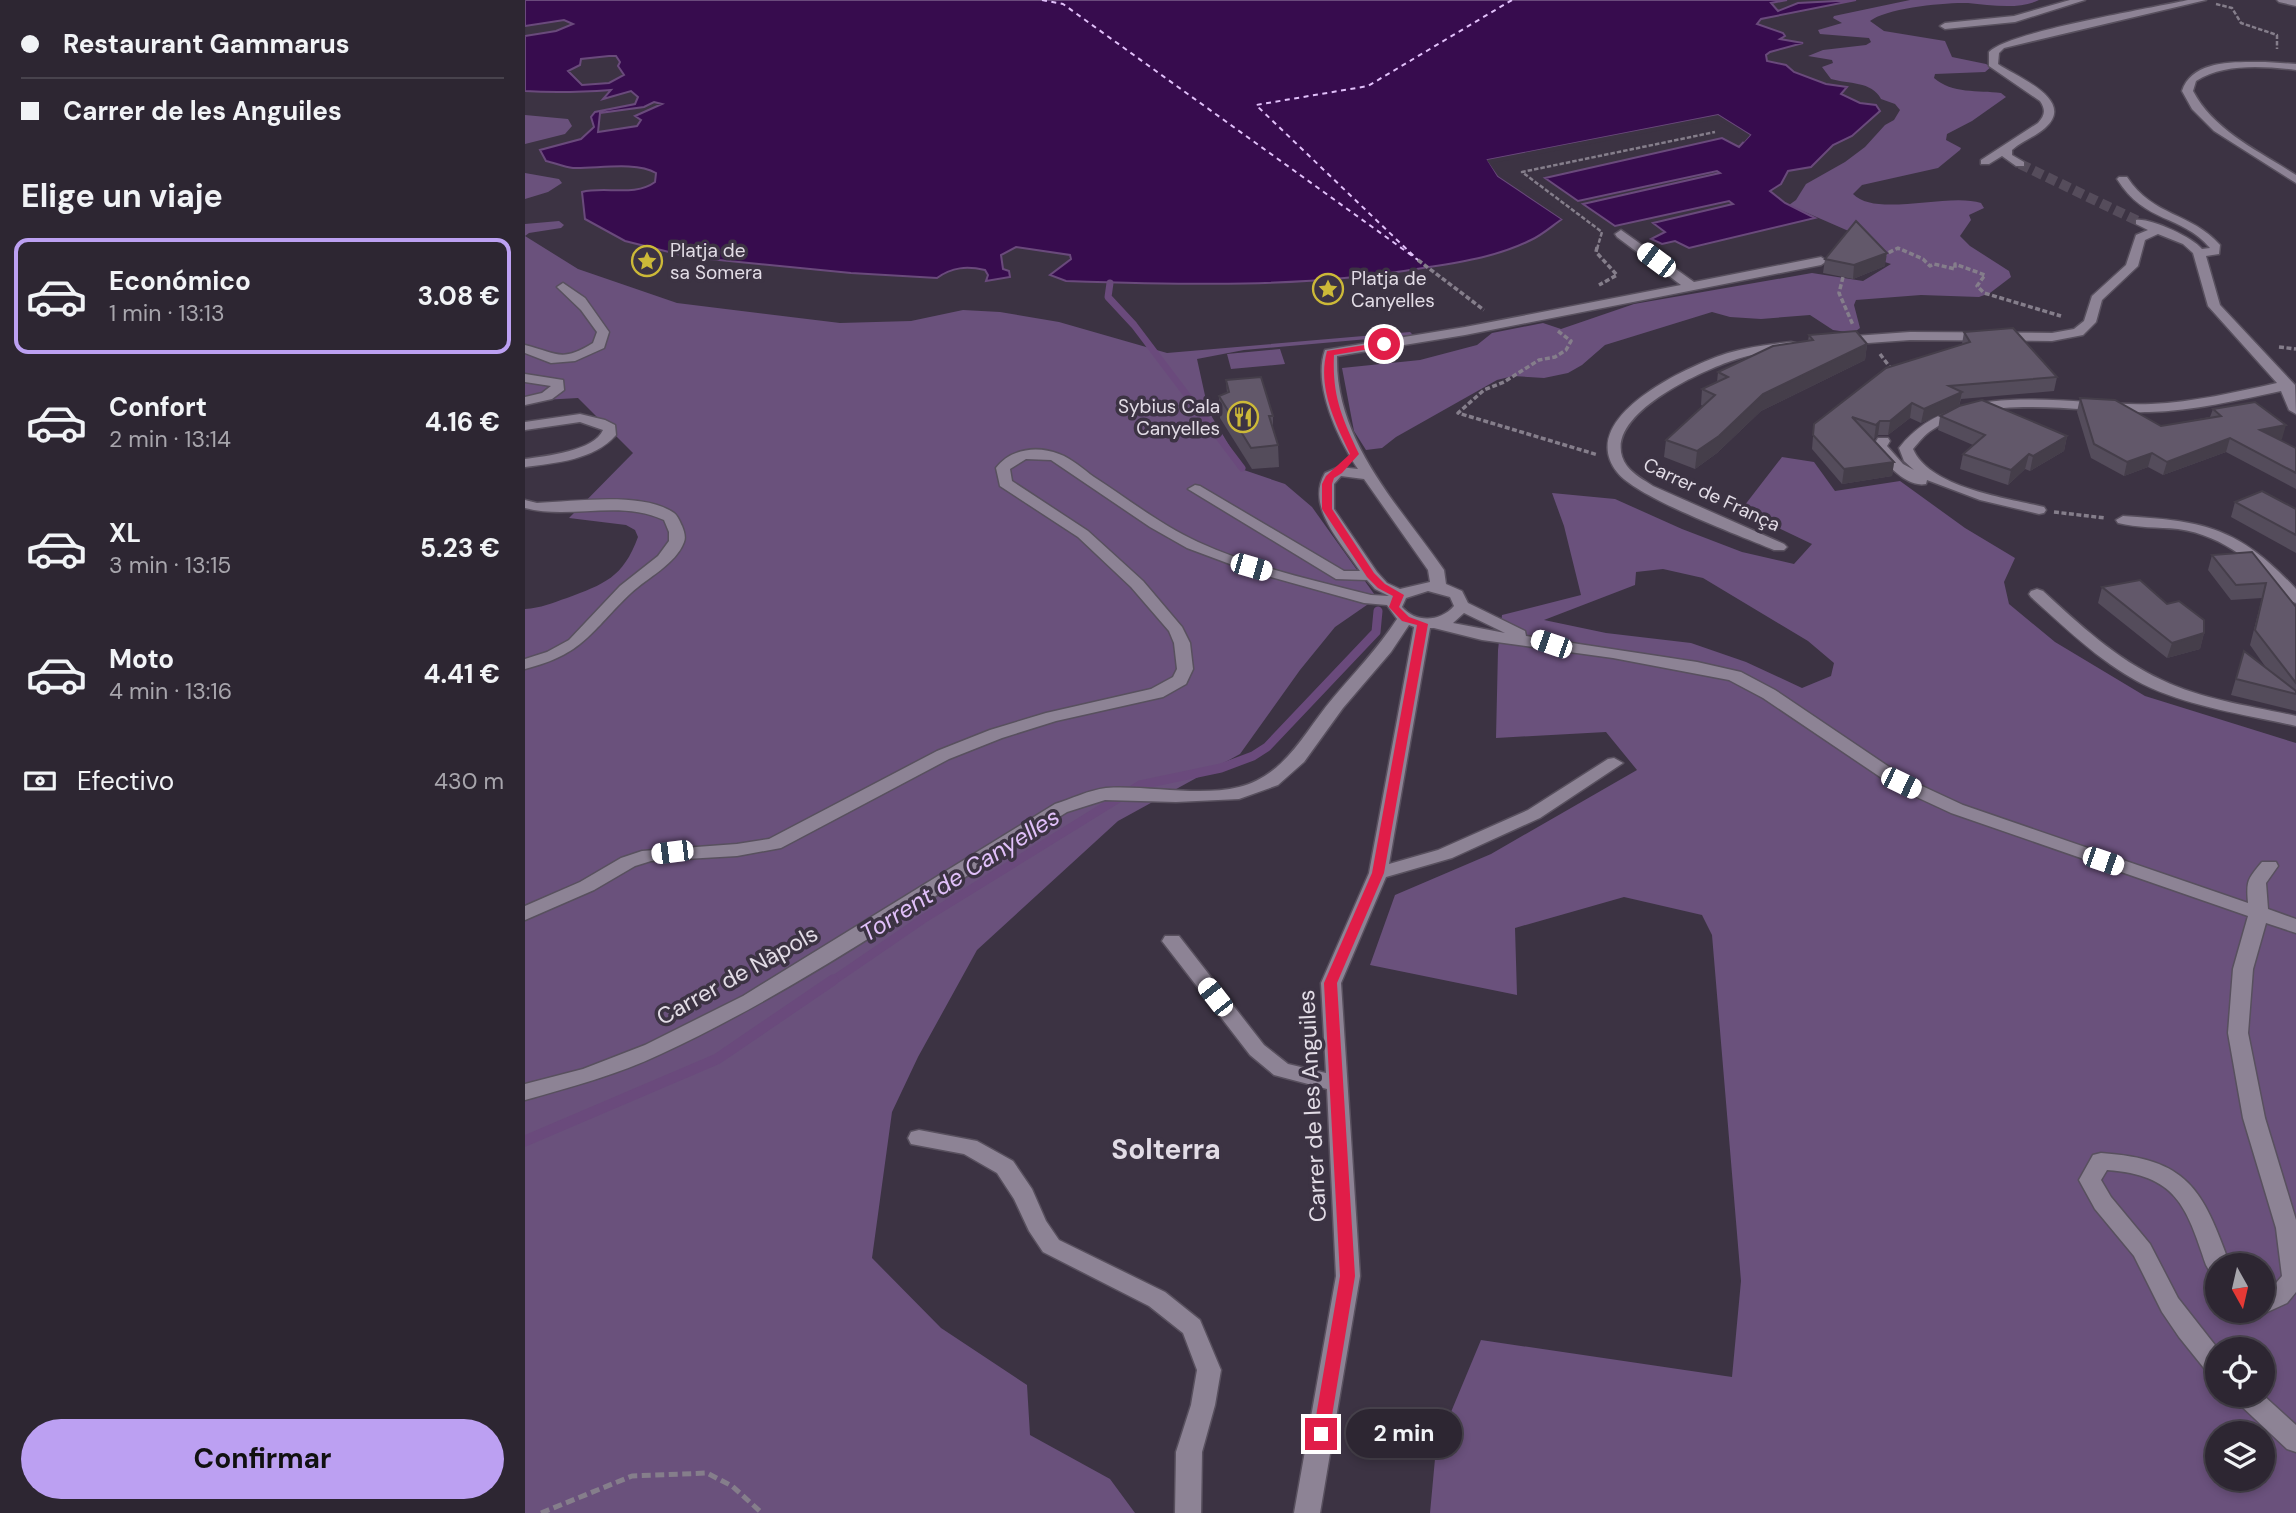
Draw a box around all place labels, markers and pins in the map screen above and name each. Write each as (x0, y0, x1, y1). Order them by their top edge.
place label: Platja de sa Somera (670, 238, 762, 285)
place icon: Platja de sa Somera (630, 244, 664, 278)
place label: Platja de Canyelles (1351, 266, 1435, 313)
place icon: Platja de Canyelles (1311, 272, 1345, 306)
place label: Sybius Cala Canyelles (1118, 394, 1220, 441)
restaurant icon: Sybius Cala Canyelles (1226, 400, 1260, 434)

